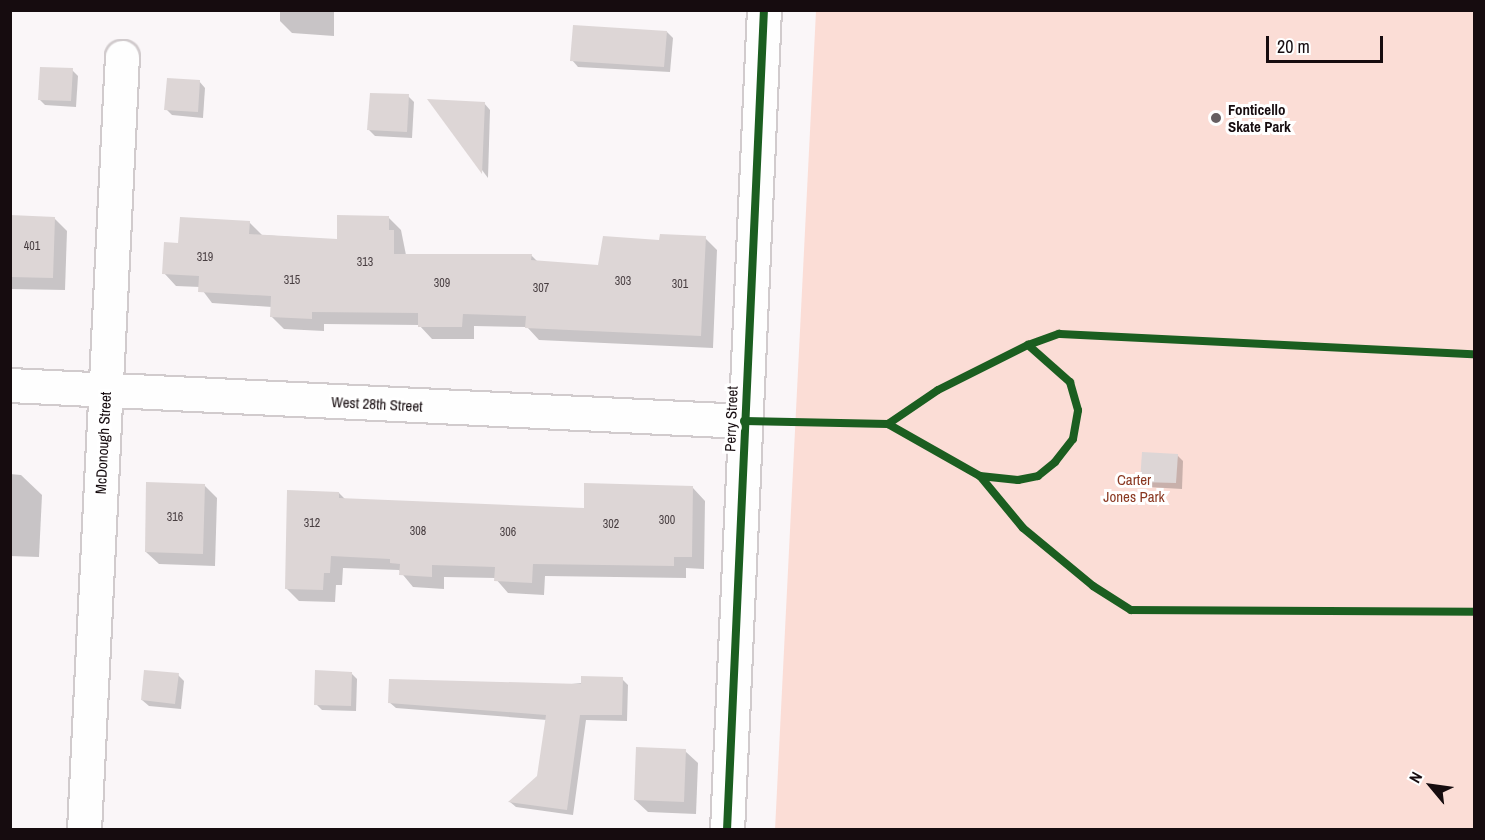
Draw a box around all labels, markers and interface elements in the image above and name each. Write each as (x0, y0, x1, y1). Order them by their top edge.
scale bar (1269, 24, 1386, 62)
text: 20 m (1277, 34, 1310, 59)
place label: Fonticello Skate Park (1228, 100, 1291, 135)
marker: Fonticello Skate Park (1209, 111, 1223, 125)
house number: 401 (24, 240, 40, 254)
house number: 319 (197, 251, 213, 265)
house number: 313 (357, 256, 373, 270)
house number: 315 (284, 274, 300, 288)
house number: 303 (615, 275, 631, 289)
house number: 309 (434, 277, 450, 291)
house number: 301 (672, 278, 688, 292)
house number: 307 (533, 282, 549, 296)
street label: Perry Street (721, 386, 741, 452)
street label: McDonough Street (91, 391, 115, 495)
street label: West 28th Street (331, 393, 423, 415)
park label: Carter Jones Park (1103, 470, 1165, 505)
house number: 316 (167, 511, 183, 525)
house number: 300 (659, 514, 675, 528)
house number: 312 (304, 517, 320, 531)
house number: 302 (603, 518, 619, 532)
house number: 308 (410, 525, 426, 539)
house number: 306 (500, 526, 516, 540)
north arrow (1401, 756, 1461, 816)
text: N (1403, 768, 1427, 787)

